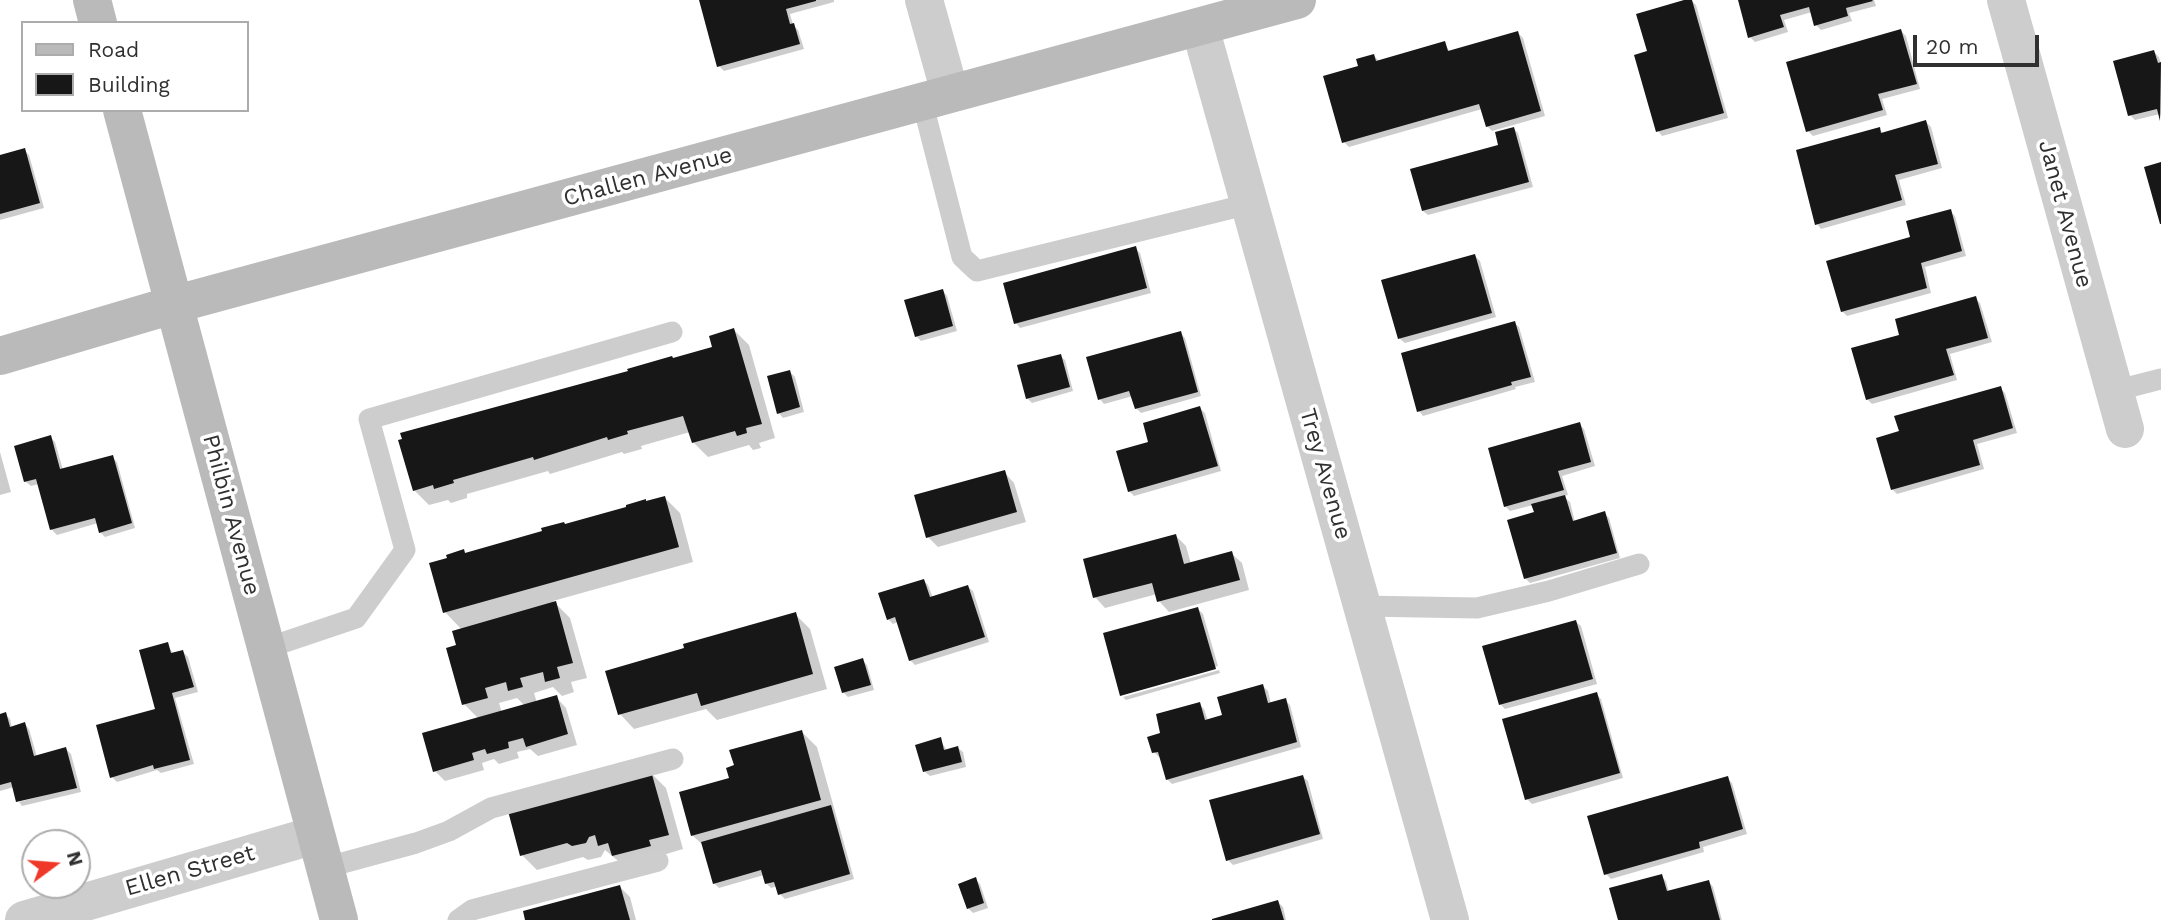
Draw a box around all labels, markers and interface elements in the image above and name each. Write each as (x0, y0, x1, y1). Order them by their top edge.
legend (21, 21, 248, 112)
scale bar (1916, 21, 2042, 65)
text: 20 m (1926, 34, 1978, 59)
text: Road (88, 37, 139, 62)
text: Building (88, 72, 170, 97)
street label: Janet Avenue (2032, 137, 2098, 291)
street label: Challen Avenue (560, 141, 736, 213)
street label: Trey Avenue (1293, 405, 1357, 543)
street label: Philbin Avenue (196, 432, 266, 598)
north arrow (21, 829, 91, 899)
street label: Ellen Street (122, 839, 258, 903)
text: N (62, 849, 88, 869)

